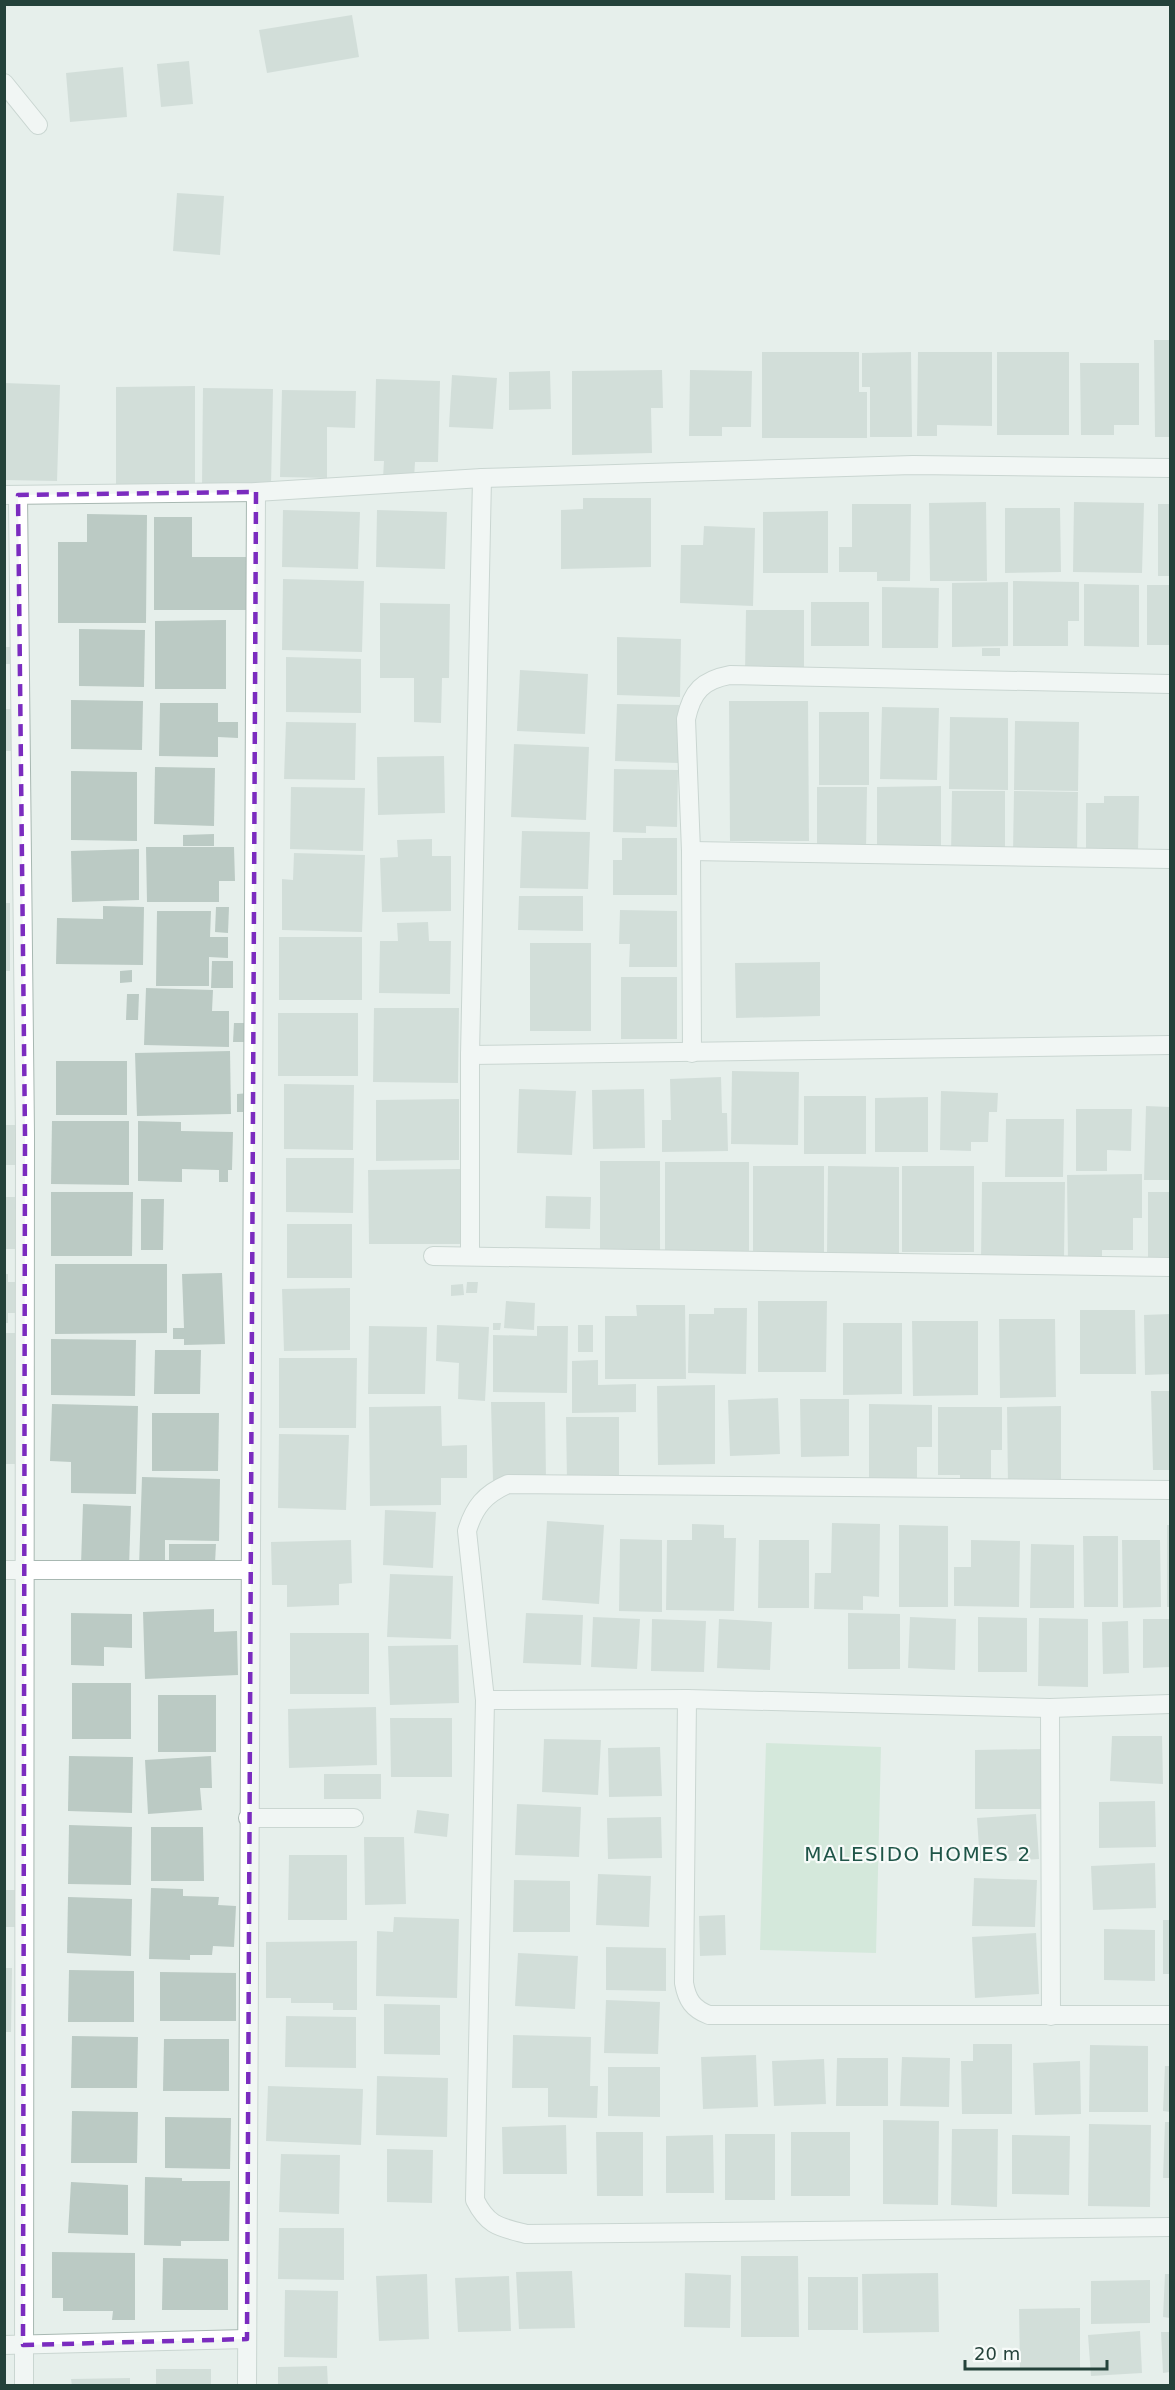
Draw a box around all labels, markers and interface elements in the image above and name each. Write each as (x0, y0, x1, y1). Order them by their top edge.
district label: MALESIDO HOMES 2 (804, 1842, 1032, 1866)
scale bar (965, 2333, 1108, 2371)
text: 20 m (974, 2343, 1020, 2364)

